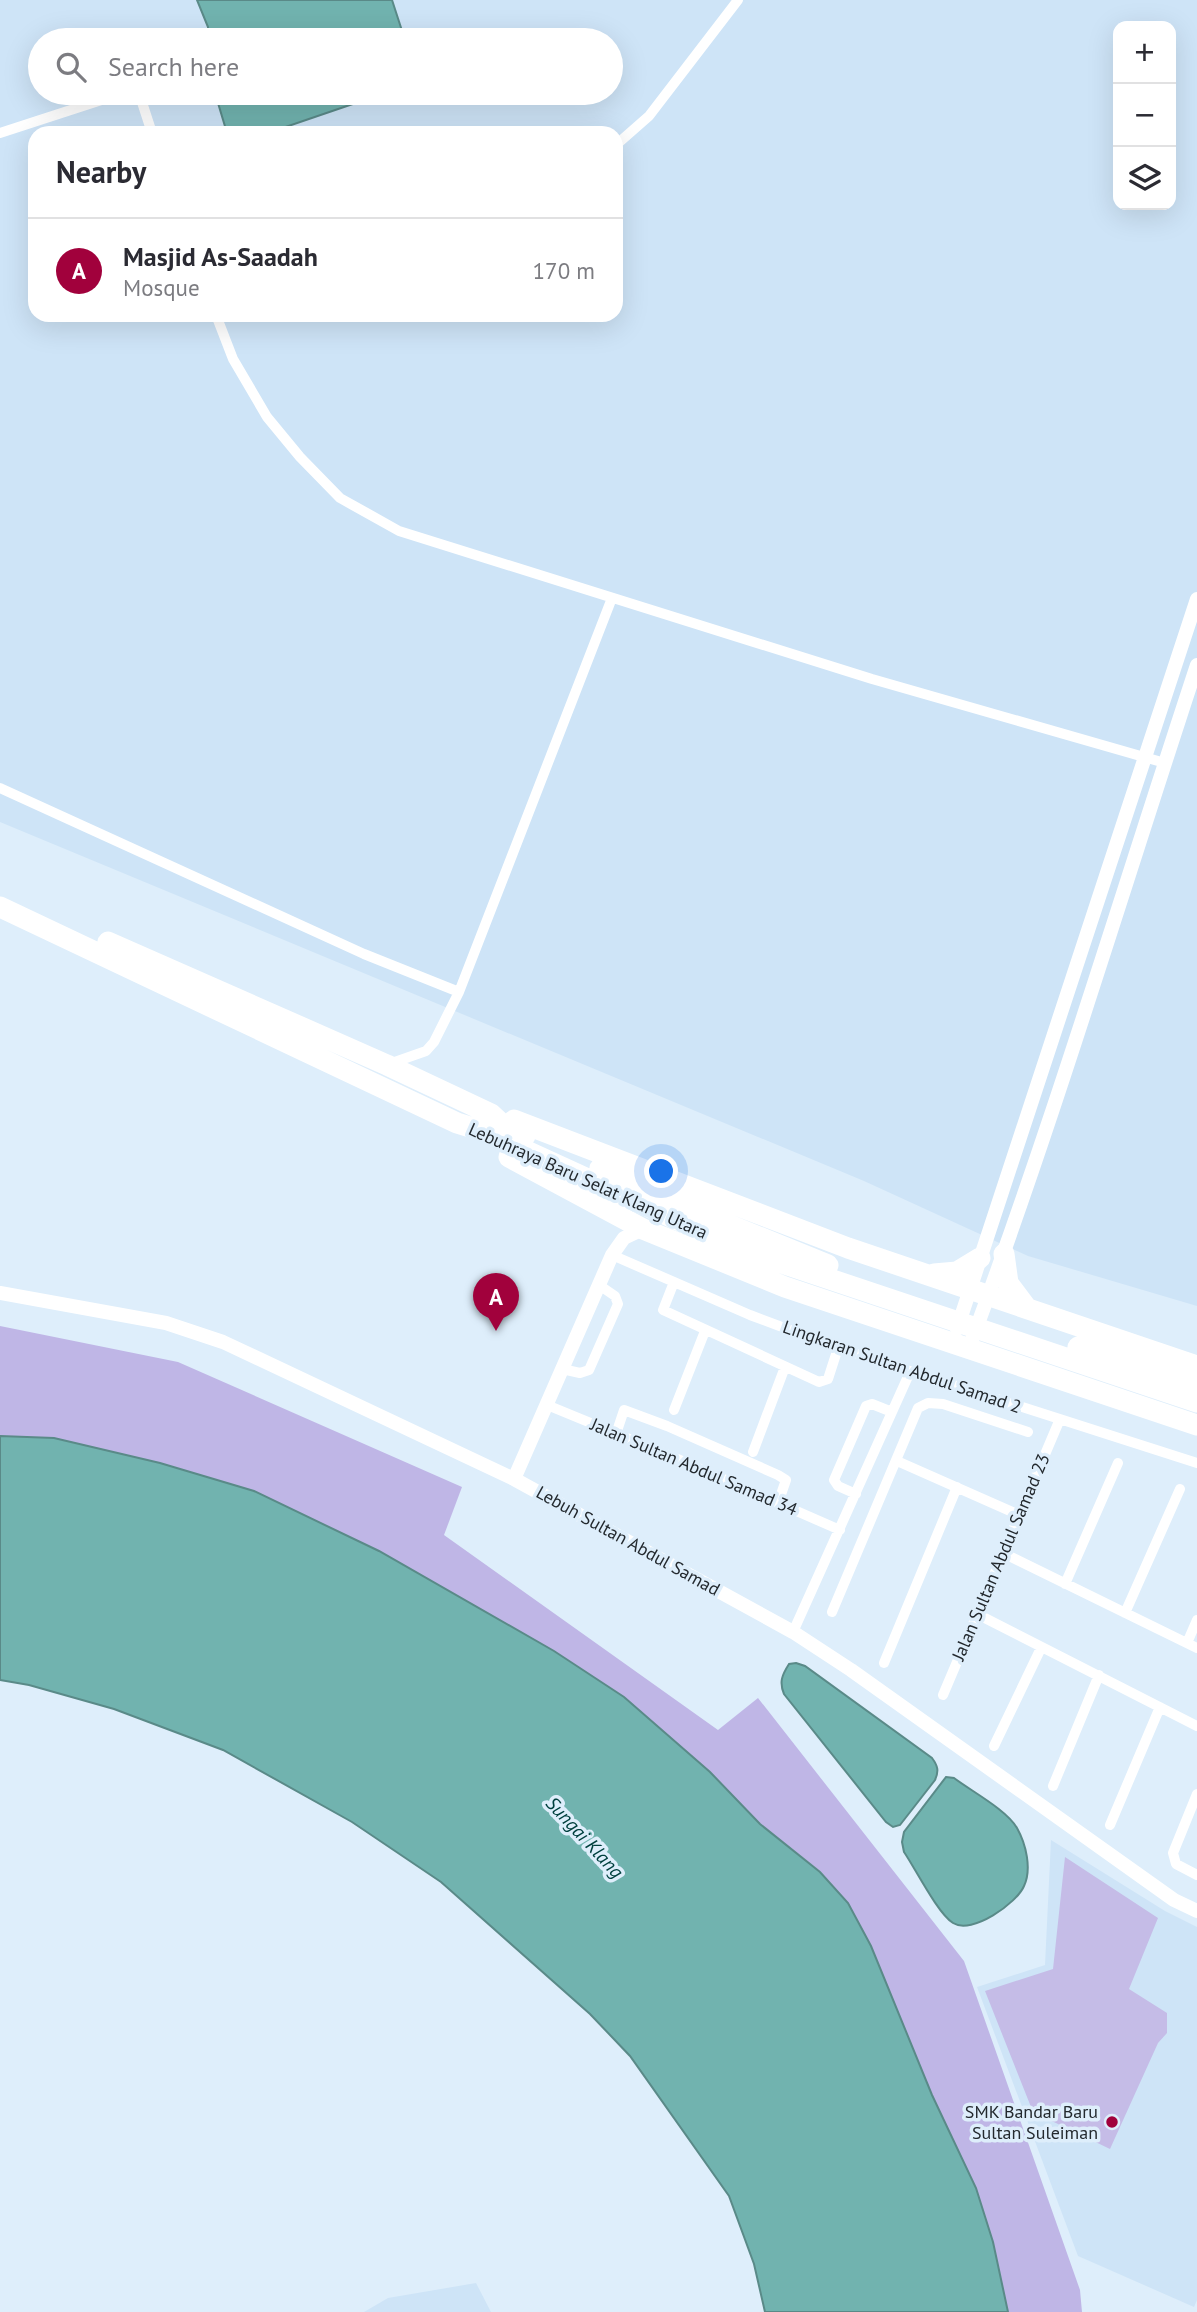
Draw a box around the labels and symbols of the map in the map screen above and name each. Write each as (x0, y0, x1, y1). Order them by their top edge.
street label: Lebuhraya Baru Selat Klang Utara (465, 1117, 711, 1244)
your location (644, 1154, 678, 1188)
pin: A (473, 1273, 519, 1331)
street label: Lingkaran Sultan Abdul Samad 2 (780, 1315, 1024, 1418)
street label: Jalan Sultan Abdul Samad 34 (586, 1412, 801, 1521)
street label: Jalan Sultan Abdul Samad 23 (946, 1450, 1055, 1665)
street label: Lebuh Sultan Abdul Samad (532, 1480, 724, 1601)
water label: Sungai Klang (541, 1791, 629, 1883)
place label: SMK Bandar Baru Sultan Suleiman (965, 2100, 1098, 2144)
marker: SMK Bandar Baru Sultan Suleiman (1104, 2114, 1120, 2130)

